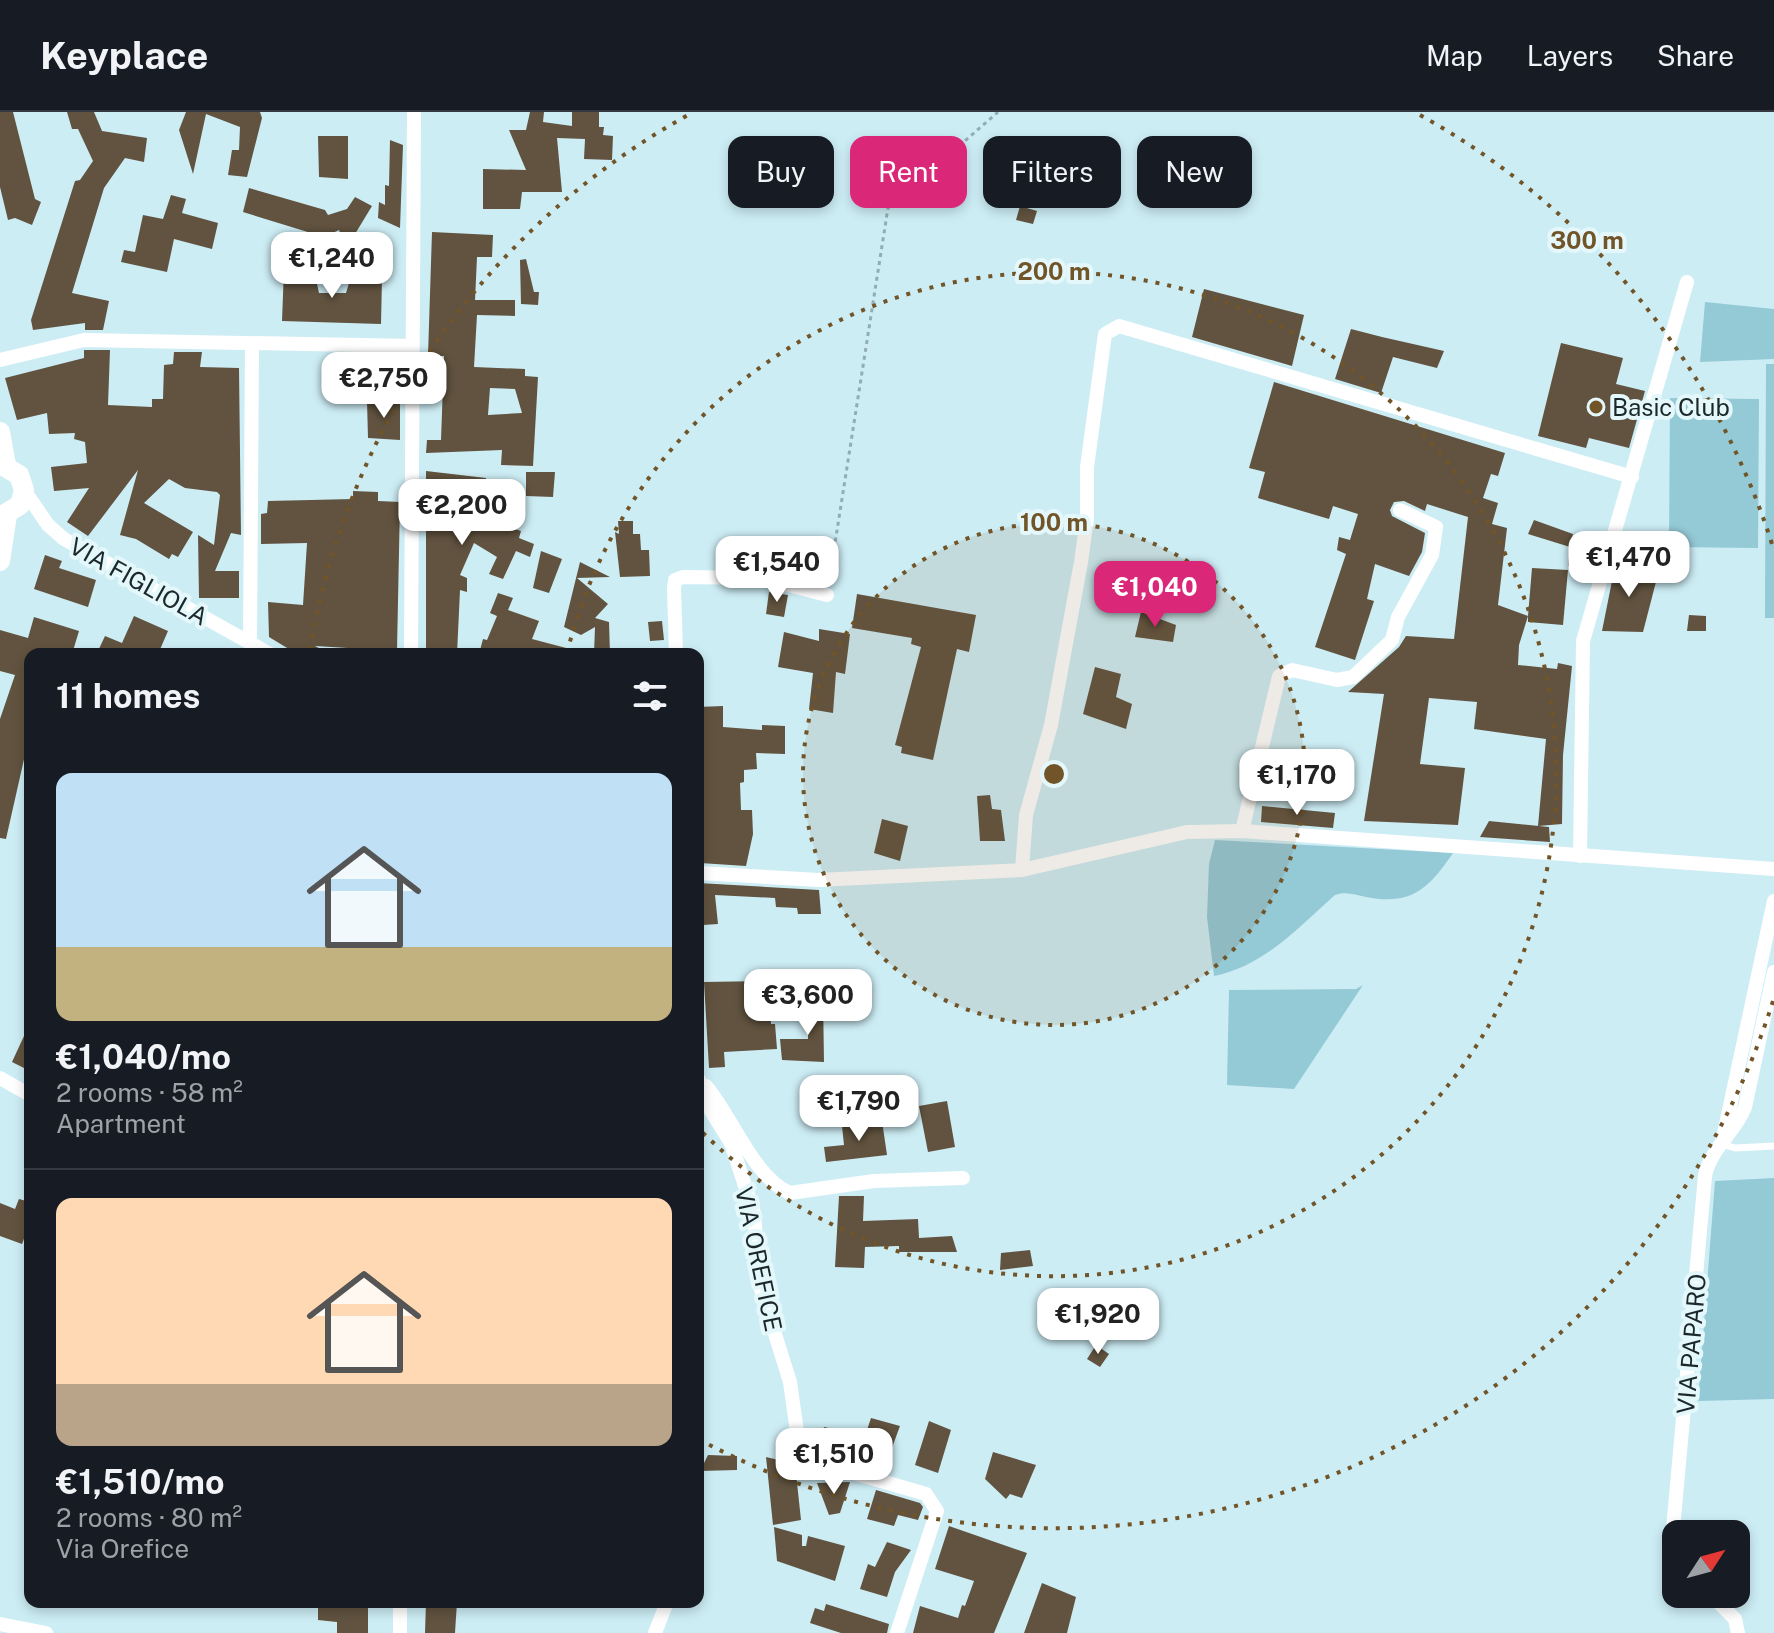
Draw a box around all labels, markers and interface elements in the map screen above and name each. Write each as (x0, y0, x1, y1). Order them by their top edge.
text: Keyplace (40, 33, 208, 78)
text: Map (1426, 39, 1483, 72)
text: Layers (1527, 39, 1613, 72)
text: Share (1657, 39, 1734, 72)
chip: Buy (728, 136, 834, 208)
chip: Rent (850, 136, 967, 208)
chip: Filters (983, 136, 1121, 208)
chip: New (1137, 136, 1252, 208)
text: 300 m (1550, 226, 1624, 254)
pin: €1,240 (267, 232, 397, 300)
text: €1,240 (289, 242, 375, 273)
text: 200 m (1017, 257, 1091, 285)
pin: €2,750 (319, 352, 449, 420)
text: €2,750 (339, 362, 429, 393)
place label: Basic Club (1612, 393, 1730, 421)
marker: Basic Club (1587, 398, 1605, 416)
pin: €2,200 (397, 479, 527, 547)
text: €2,200 (416, 489, 508, 520)
text: 100 m (1020, 508, 1088, 536)
street label: VIA FIGLIOLA (65, 531, 213, 631)
pin: €1,470 (1564, 531, 1694, 599)
pin: €1,540 (712, 536, 842, 604)
text: €1,470 (1586, 541, 1672, 572)
text: €1,540 (734, 546, 820, 577)
pin: €1,040 (1090, 561, 1220, 629)
text: €1,040 (1112, 571, 1198, 602)
icon: filters (628, 674, 672, 718)
text: 11 homes (56, 676, 200, 716)
pin: €1,170 (1232, 749, 1362, 817)
text: €1,170 (1257, 759, 1337, 790)
centre of rings (1040, 760, 1068, 788)
icon: home (292, 825, 436, 969)
pin: €3,600 (743, 969, 873, 1037)
text: €3,600 (762, 979, 854, 1010)
text: €1,040/mo (56, 1037, 231, 1077)
pin: €1,790 (794, 1075, 924, 1143)
text: 2 rooms · 58 m² (56, 1077, 243, 1108)
text: €1,790 (818, 1085, 900, 1116)
text: Apartment (56, 1108, 186, 1139)
street label: VIA OREFICE (730, 1184, 788, 1334)
icon: home (292, 1250, 436, 1394)
street label: VIA PAPARO (1671, 1272, 1711, 1416)
pin: €1,920 (1033, 1288, 1163, 1356)
text: €1,920 (1055, 1298, 1141, 1329)
pin: €1,510 (769, 1428, 899, 1496)
text: €1,510 (794, 1438, 874, 1469)
text: €1,510/mo (56, 1462, 225, 1502)
text: 2 rooms · 80 m² (56, 1502, 242, 1533)
north arrow (1662, 1520, 1750, 1608)
map controls (1662, 1520, 1750, 1608)
text: Via Orefice (56, 1533, 189, 1564)

